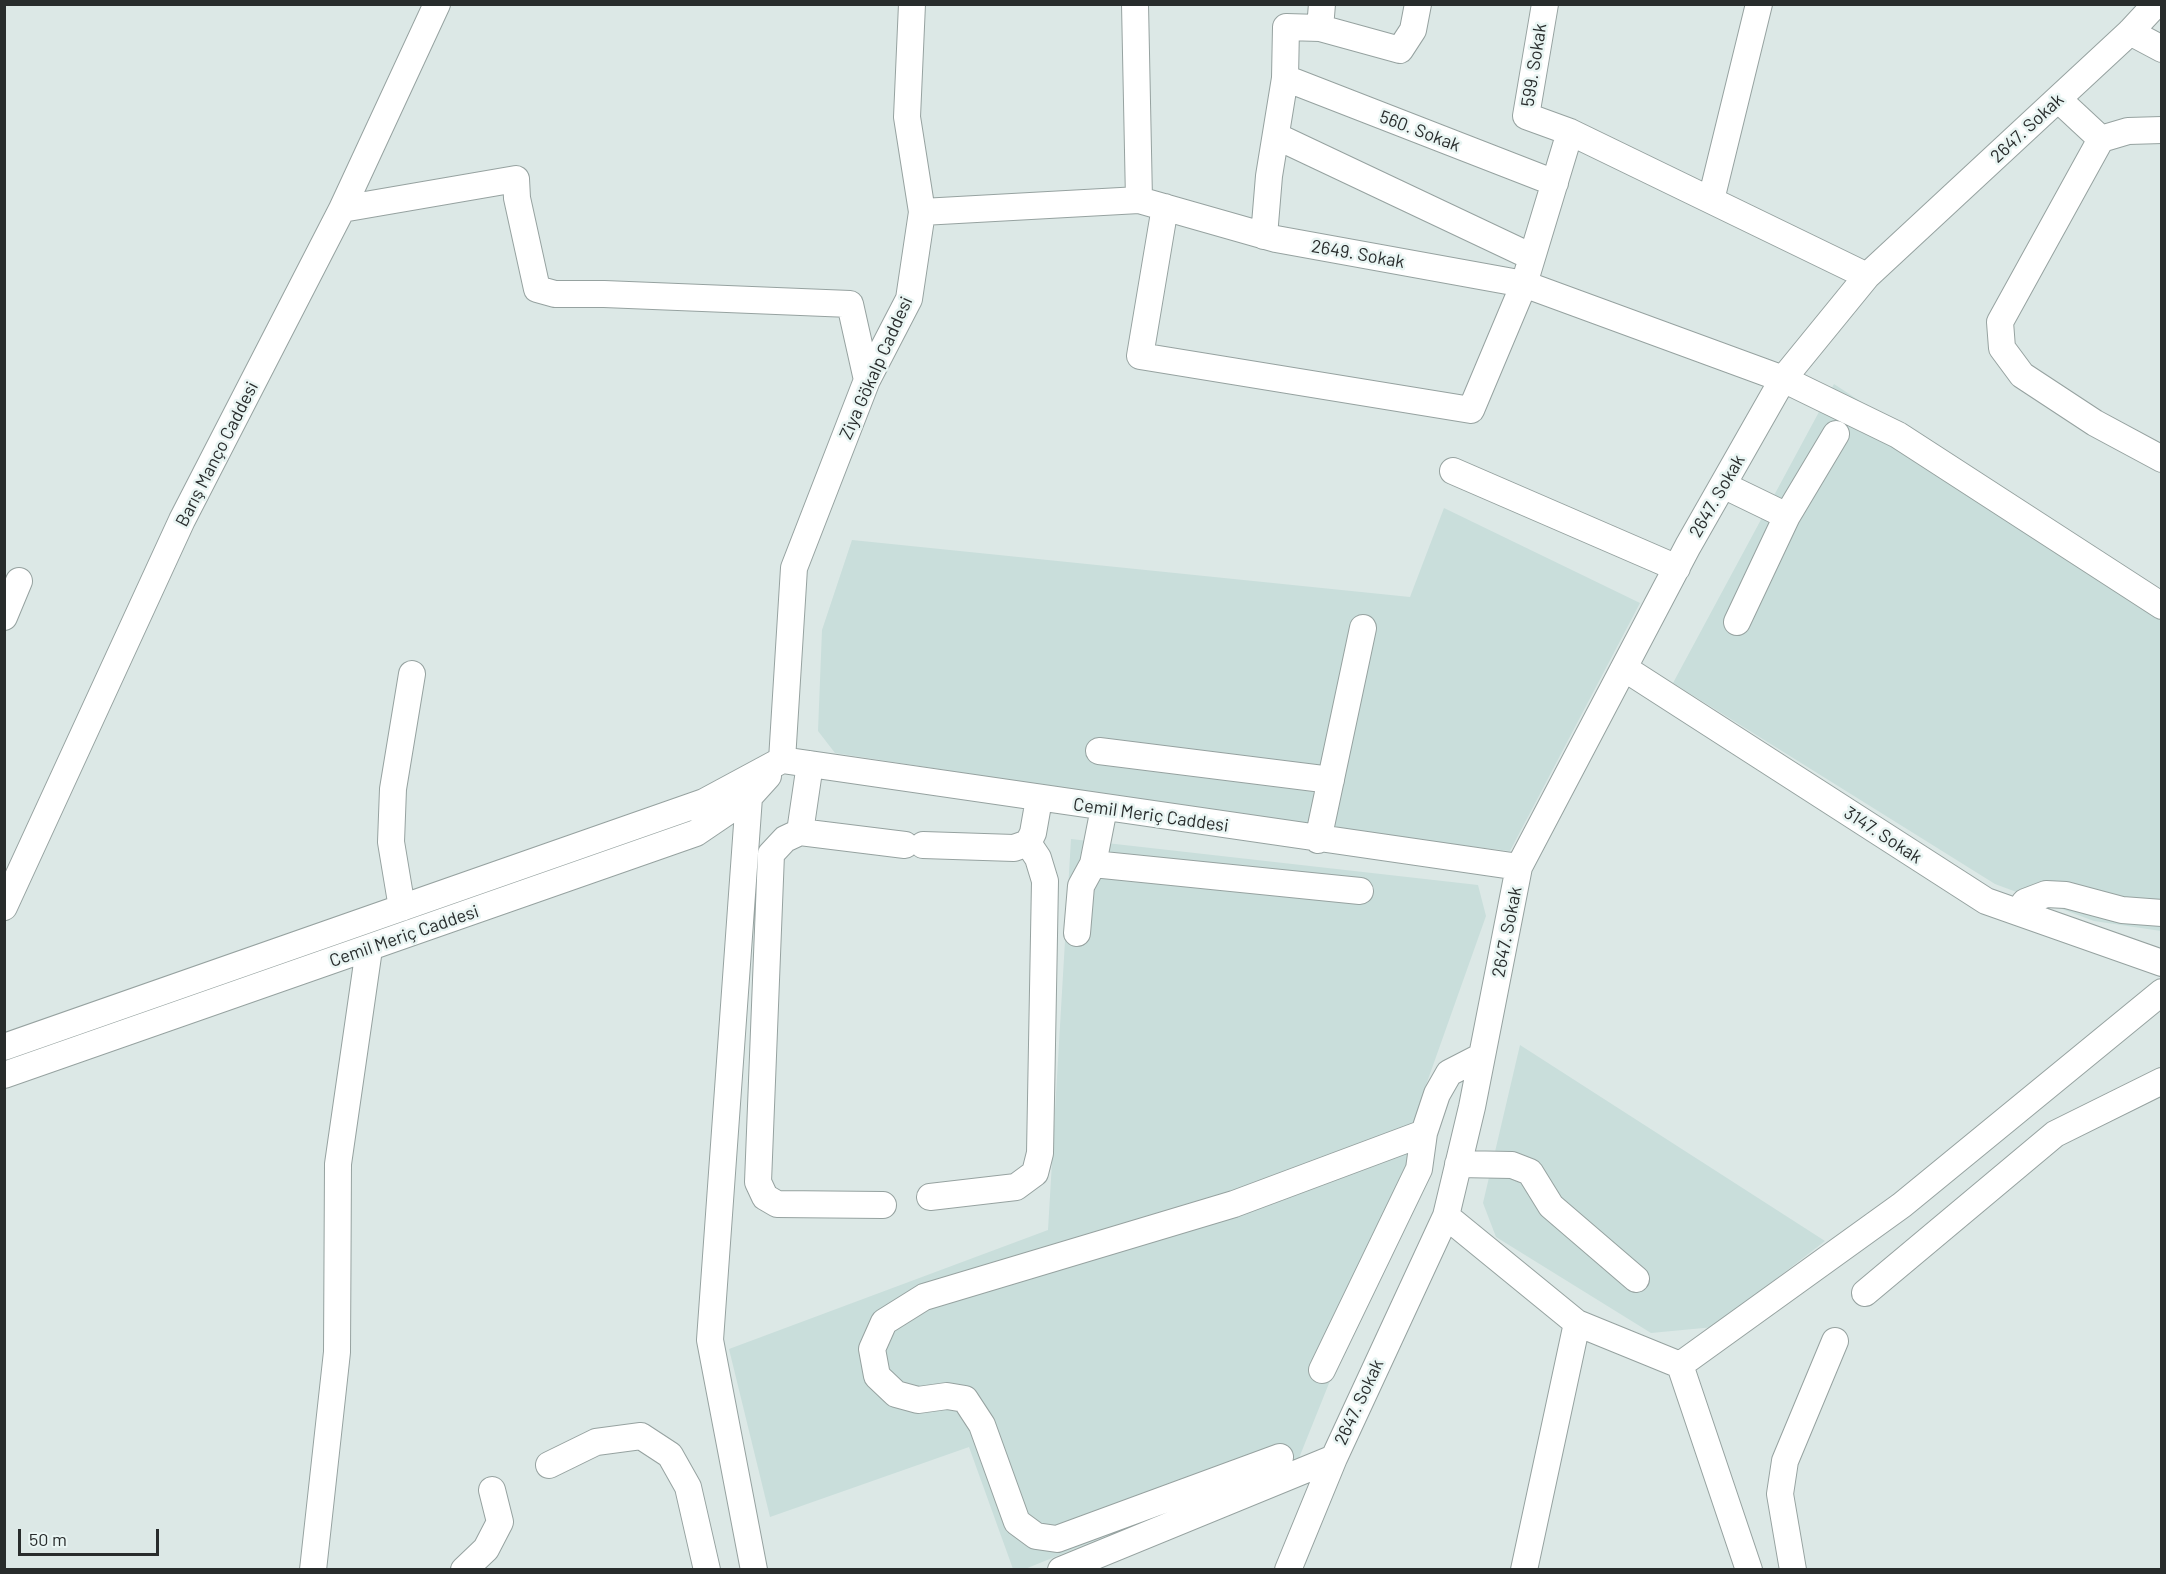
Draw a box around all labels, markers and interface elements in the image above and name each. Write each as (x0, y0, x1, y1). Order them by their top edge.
street label: 599. Sokak (1517, 22, 1551, 108)
street label: 2647. Sokak (1986, 89, 2068, 167)
street label: 560. Sokak (1377, 106, 1463, 156)
street label: 2649. Sokak (1310, 235, 1406, 273)
street label: Ziya Gökalp Caddesi (835, 293, 917, 443)
street label: Barış Manço Caddesi (171, 378, 263, 530)
street label: 2647. Sokak (1685, 451, 1749, 541)
street label: Cemil Meriç Caddesi (1072, 793, 1230, 837)
street label: 3147. Sokak (1840, 802, 1926, 868)
street label: 2647. Sokak (1488, 885, 1526, 979)
street label: Cemil Meriç Caddesi (326, 900, 482, 972)
street label: 2647. Sokak (1330, 1356, 1388, 1448)
scale bar (21, 1517, 162, 1555)
text: 50 m (29, 1528, 67, 1550)

